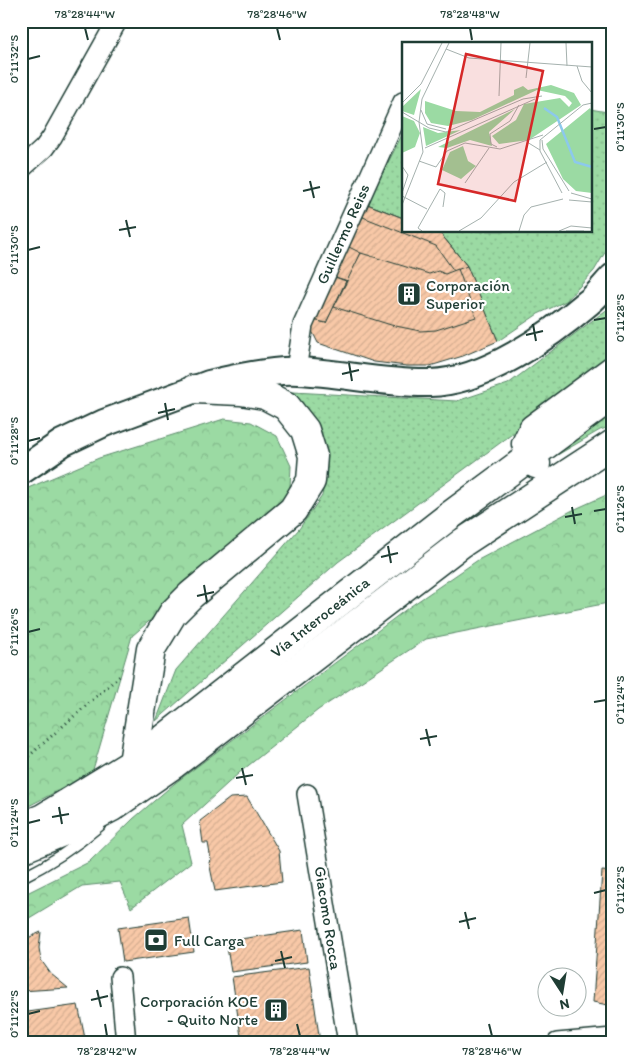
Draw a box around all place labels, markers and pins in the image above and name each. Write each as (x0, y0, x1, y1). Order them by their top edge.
place label: Corporación Superior (426, 276, 510, 313)
building icon: Corporación Superior (396, 281, 422, 307)
bank icon: Full Carga (143, 927, 169, 953)
place label: Full Carga (174, 931, 245, 950)
place label: Corporación KOE - Quito Norte (140, 992, 258, 1029)
building icon: Corporación KOE - Quito Norte (263, 997, 289, 1023)

